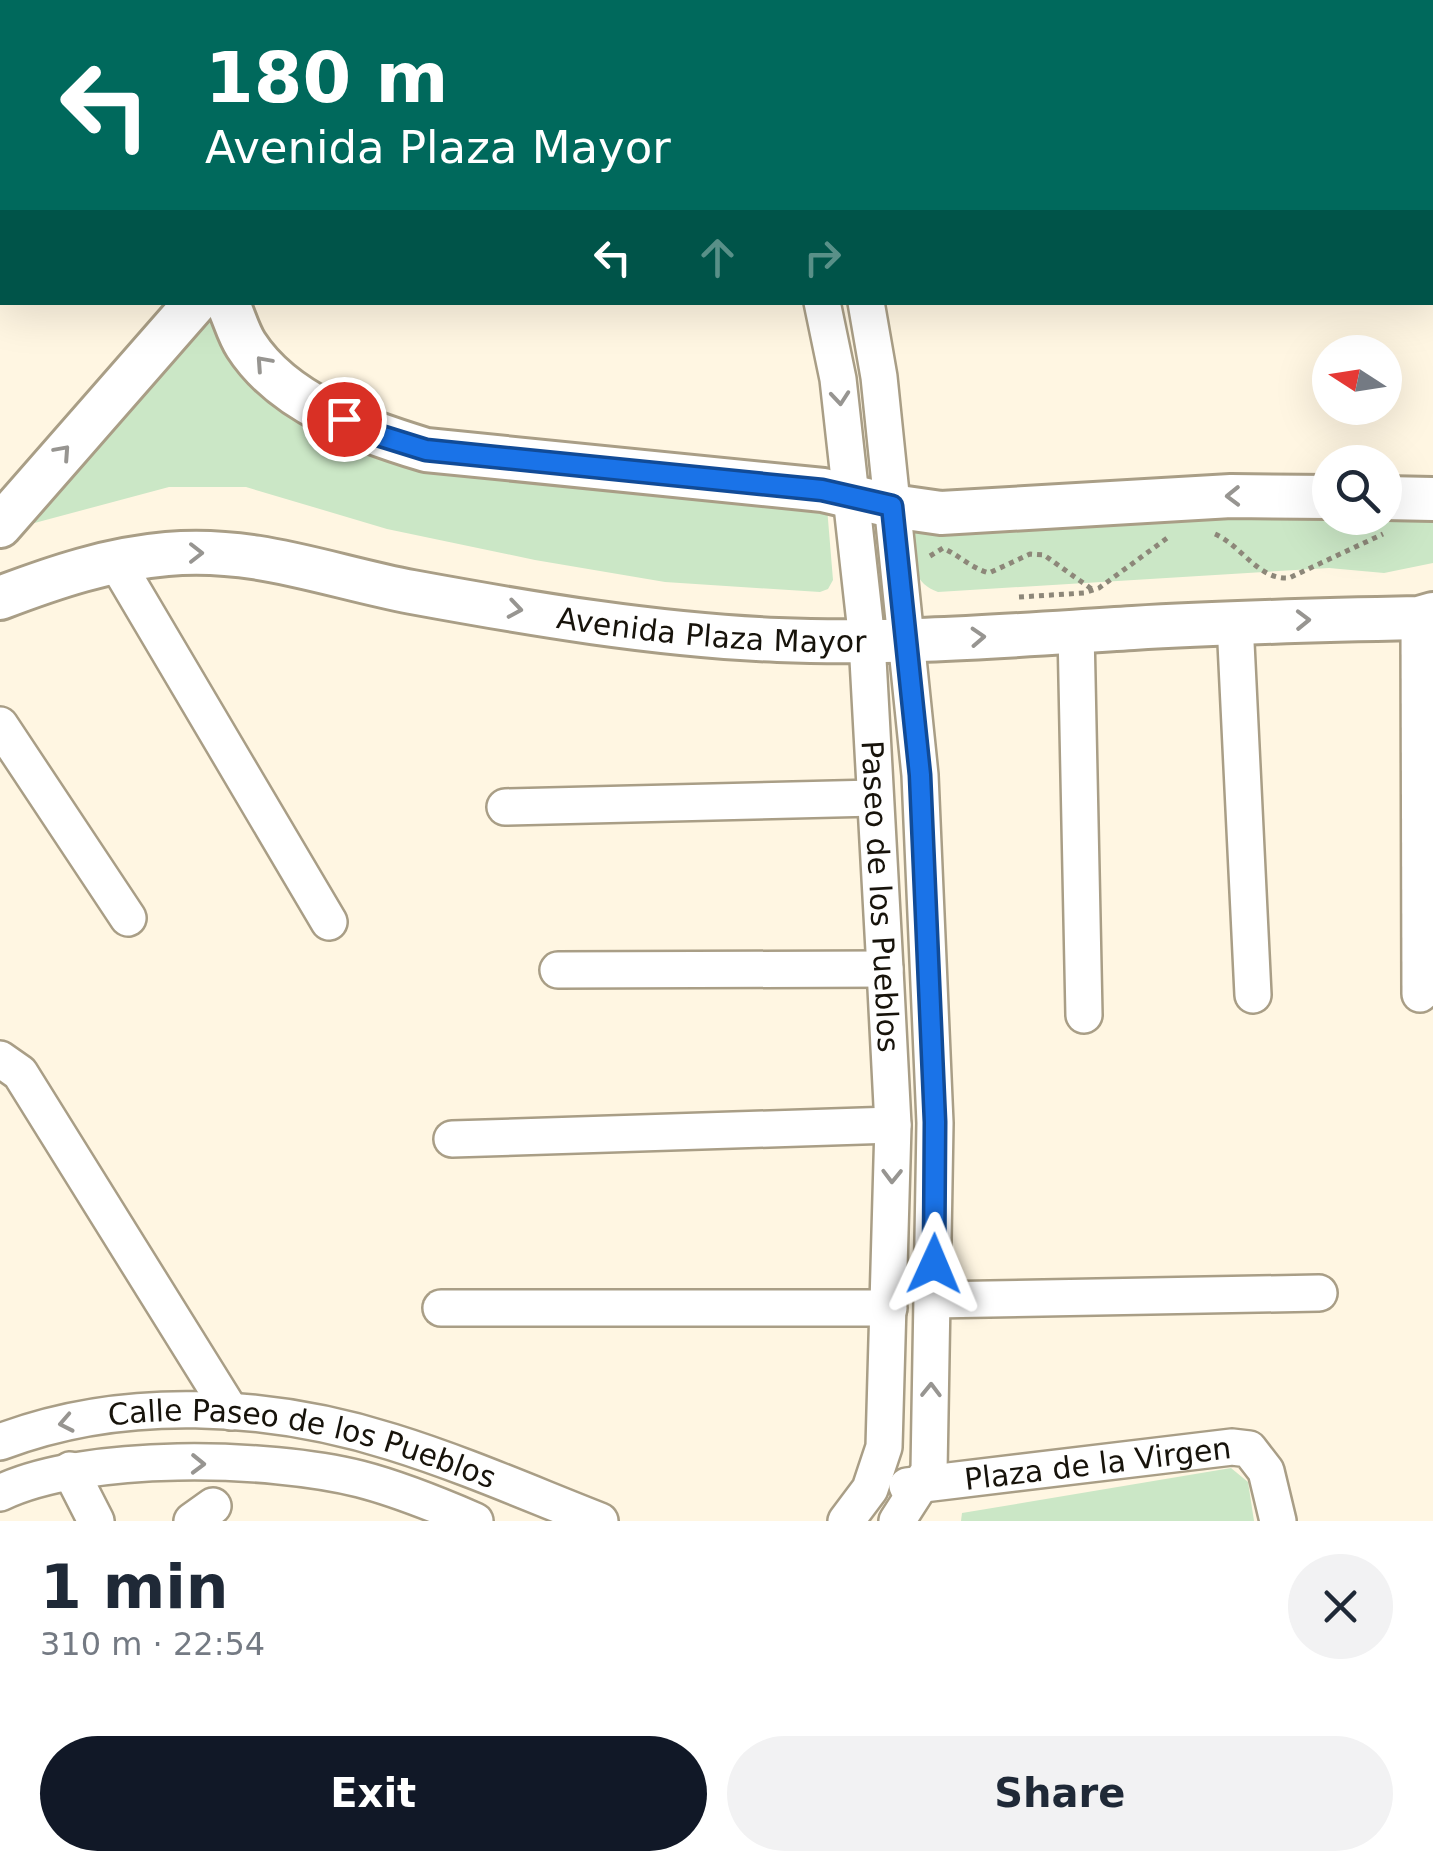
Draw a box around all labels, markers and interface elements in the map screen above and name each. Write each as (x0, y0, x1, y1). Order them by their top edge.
text: 180 m (205, 37, 448, 119)
icon: left (40, 40, 170, 170)
text: Avenida Plaza Mayor (205, 121, 671, 174)
icon: left (585, 230, 640, 285)
icon: ahead (690, 230, 745, 285)
icon: right (795, 230, 850, 285)
north arrow (1312, 335, 1402, 425)
map controls (1312, 335, 1402, 535)
one-way arrow (256, 356, 274, 375)
pin (302, 377, 387, 462)
one-way arrow (829, 391, 851, 407)
icon: arrive (317, 392, 372, 447)
one-way arrow (51, 445, 69, 464)
button: search (1312, 445, 1402, 535)
one-way arrow (1224, 486, 1240, 507)
one-way arrow (190, 542, 205, 564)
one-way arrow (507, 598, 524, 619)
street label: Avenida Plaza Mayor (555, 600, 867, 659)
one-way arrow (1295, 610, 1311, 631)
one-way arrow (971, 627, 987, 648)
street label: Paseo de los Pueblos (855, 739, 907, 1053)
one-way arrow (881, 1168, 903, 1184)
position arrow (882, 1212, 986, 1316)
one-way arrow (920, 1382, 942, 1398)
street label: Calle Paseo de los Pueblos (106, 1392, 501, 1495)
one-way arrow (58, 1411, 75, 1432)
street label: Plaza de la Virgen (962, 1430, 1233, 1496)
one-way arrow (191, 1453, 207, 1474)
text: 1 min (40, 1552, 228, 1622)
button: close (1288, 1554, 1393, 1659)
text: 310 m · 22:54 (40, 1625, 265, 1663)
button: Exit (40, 1736, 707, 1851)
button: Share (727, 1736, 1393, 1851)

